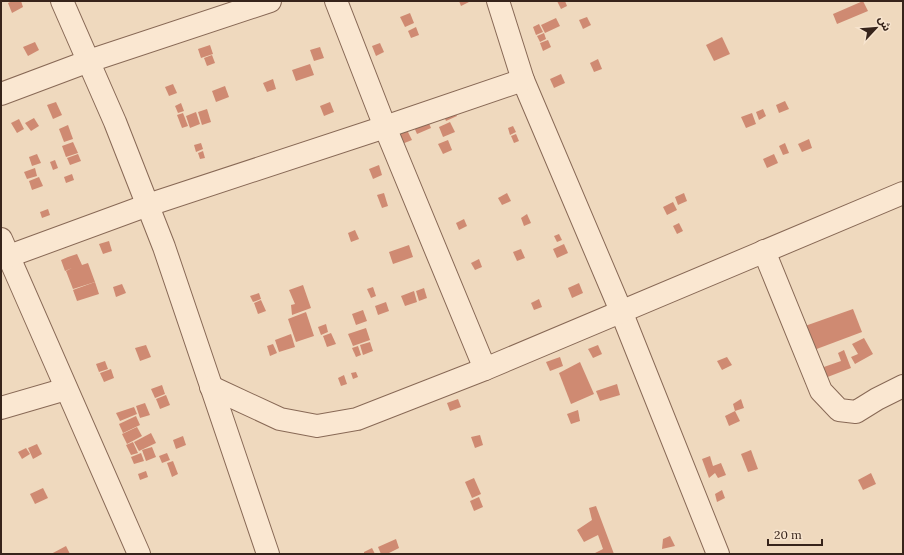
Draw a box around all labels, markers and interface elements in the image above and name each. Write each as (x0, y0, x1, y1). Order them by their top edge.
north arrow (856, 8, 896, 48)
text: ش (875, 14, 895, 33)
scale bar (768, 521, 822, 547)
text: 20 m (774, 527, 802, 542)

